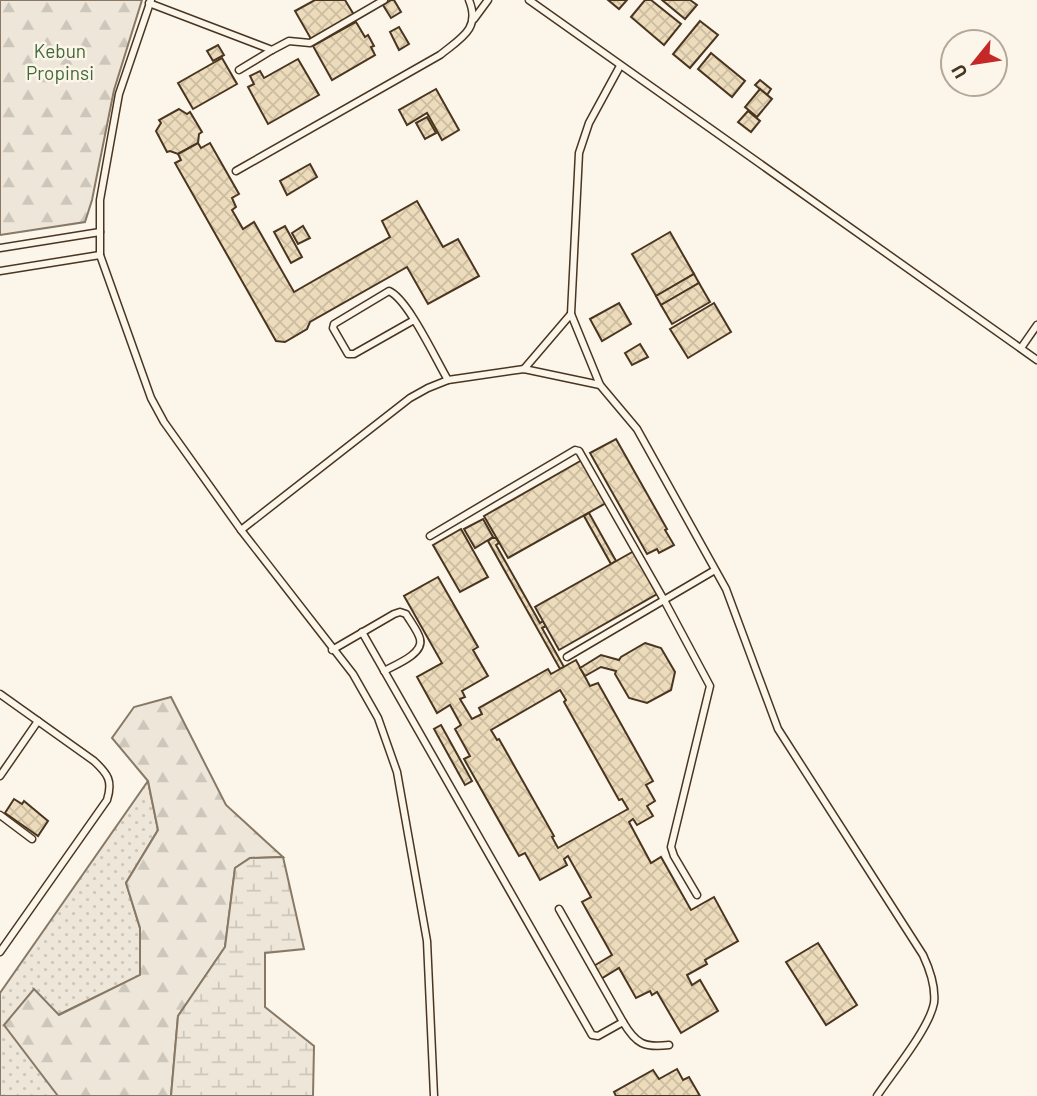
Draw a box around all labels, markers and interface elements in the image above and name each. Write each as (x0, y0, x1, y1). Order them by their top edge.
north arrow (939, 28, 1009, 98)
park label: Kebun Propinsi (26, 39, 94, 84)
text: U (946, 61, 972, 83)

